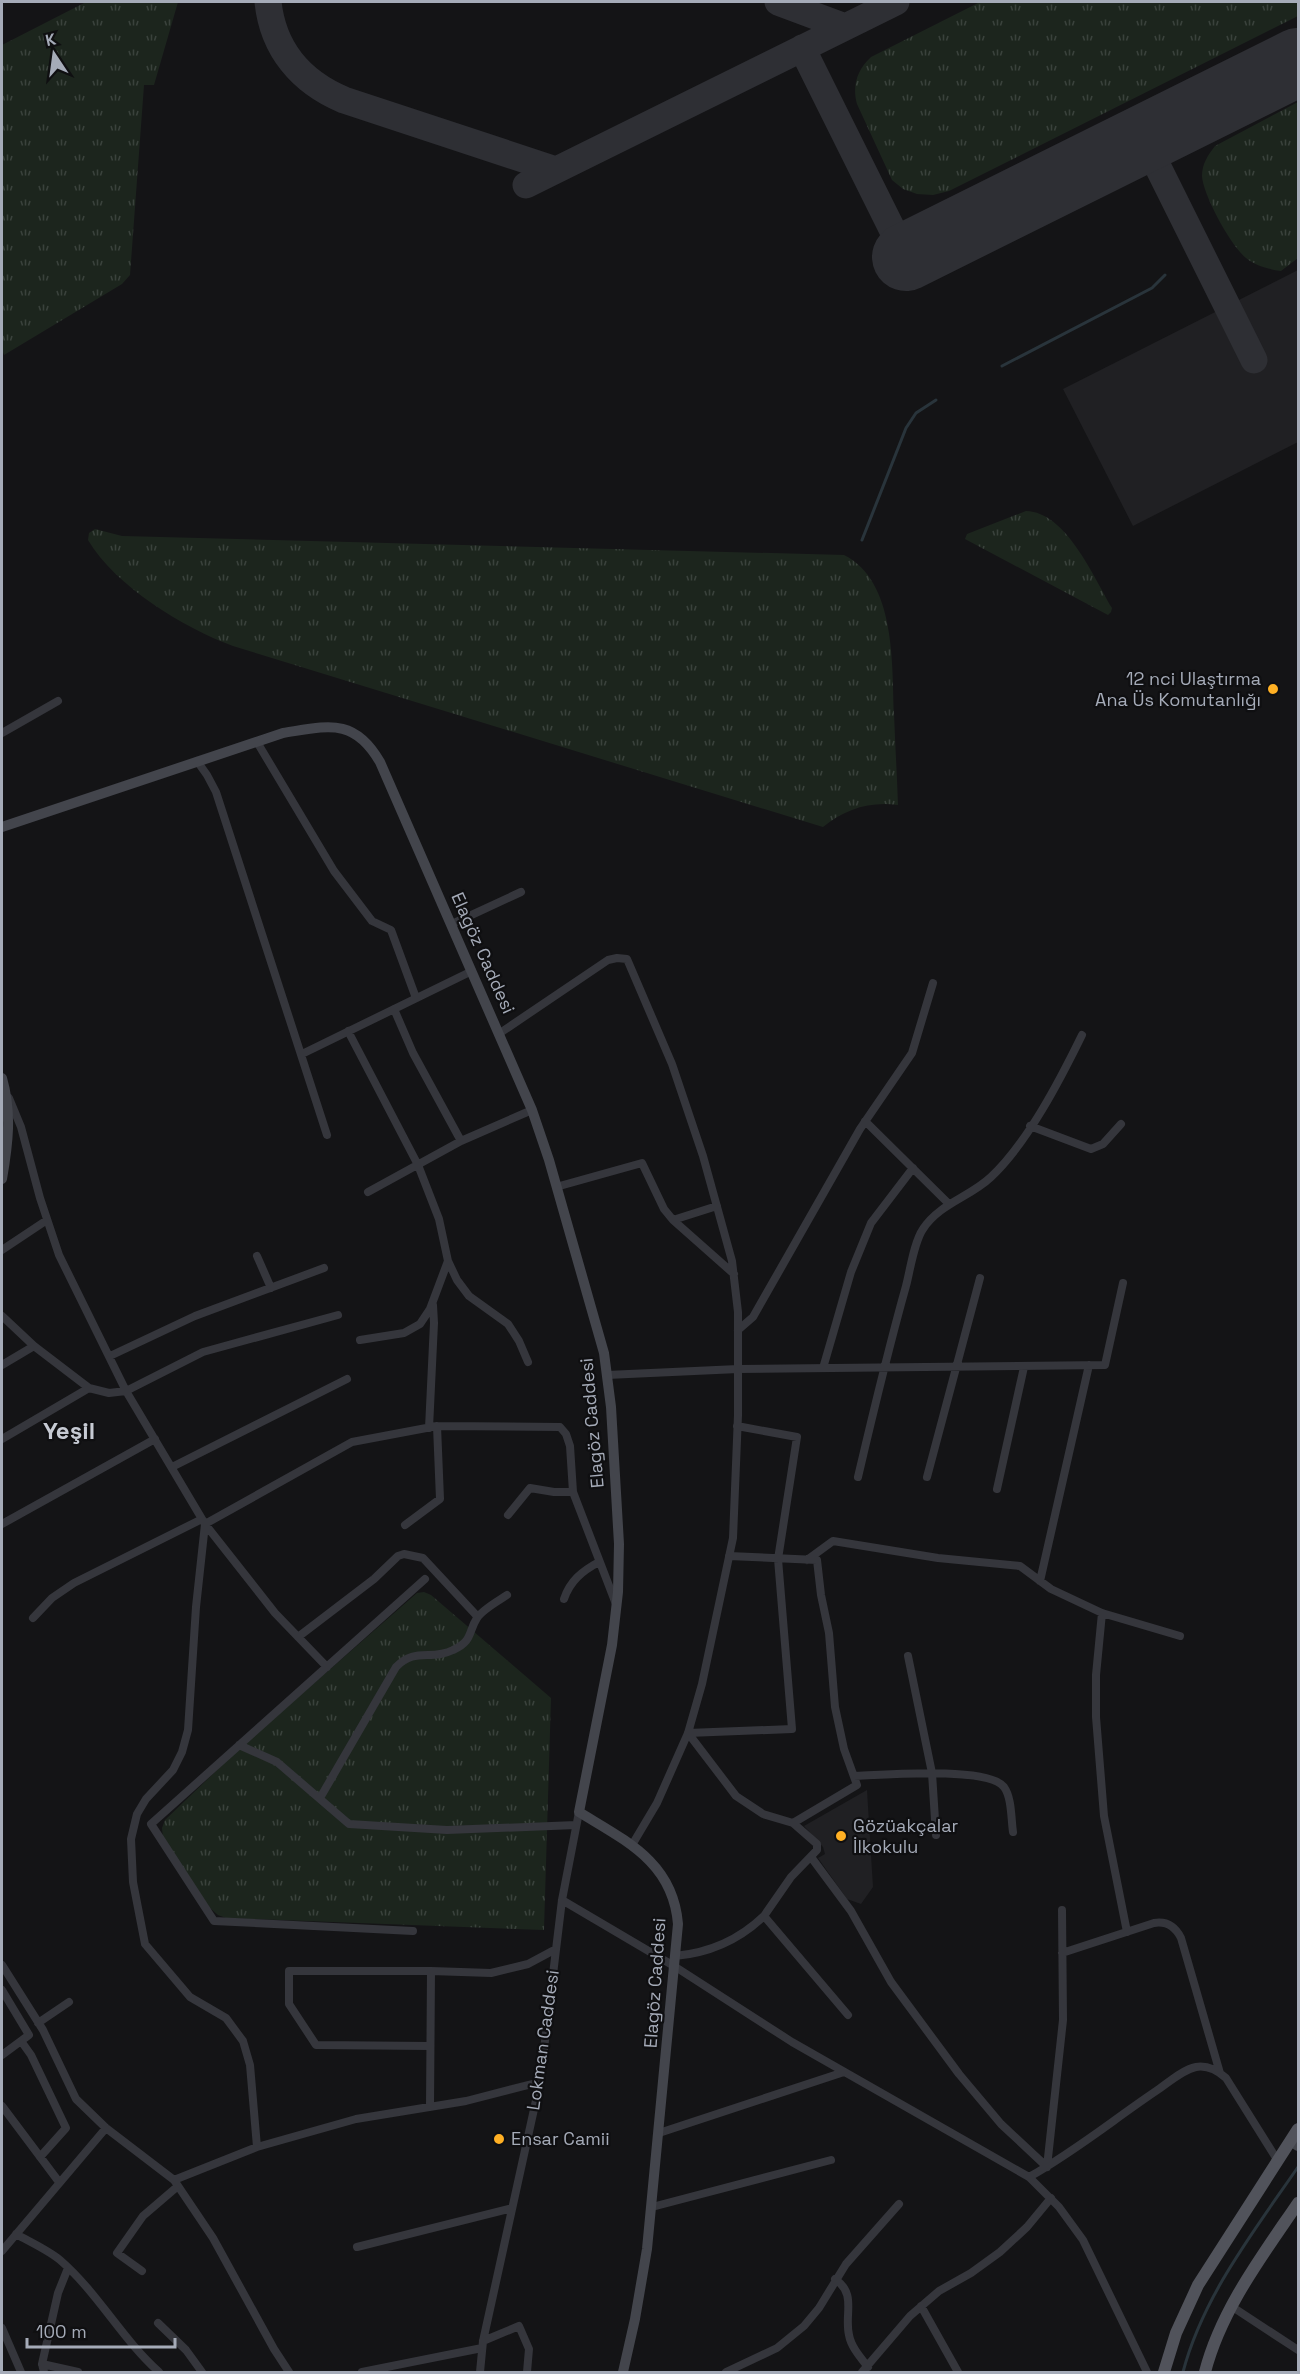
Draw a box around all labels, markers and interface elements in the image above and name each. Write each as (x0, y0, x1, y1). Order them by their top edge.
north arrow (24, 24, 84, 84)
text: K (43, 29, 58, 51)
place label: 12 nci Ulaştırma Ana Üs Komutanlığı (1095, 667, 1261, 711)
marker: 12 nci Ulaştırma Ana Üs Komutanlığı (1266, 682, 1280, 696)
street label: Elagöz Caddesi (446, 889, 520, 1017)
street label: Elagöz Caddesi (574, 1357, 609, 1489)
district label: Yeşil (43, 1415, 95, 1446)
place label: Gözüakçalar İlkokulu (853, 1814, 959, 1858)
marker: Gözüakçalar İlkokulu (834, 1829, 848, 1843)
street label: Elagöz Caddesi (638, 1917, 671, 2049)
street label: Lokman Caddesi (521, 1968, 564, 2112)
place label: Ensar Camii (511, 2127, 610, 2150)
marker: Ensar Camii (492, 2132, 506, 2146)
scale bar (27, 2311, 176, 2349)
text: 100 m (36, 2320, 87, 2343)

